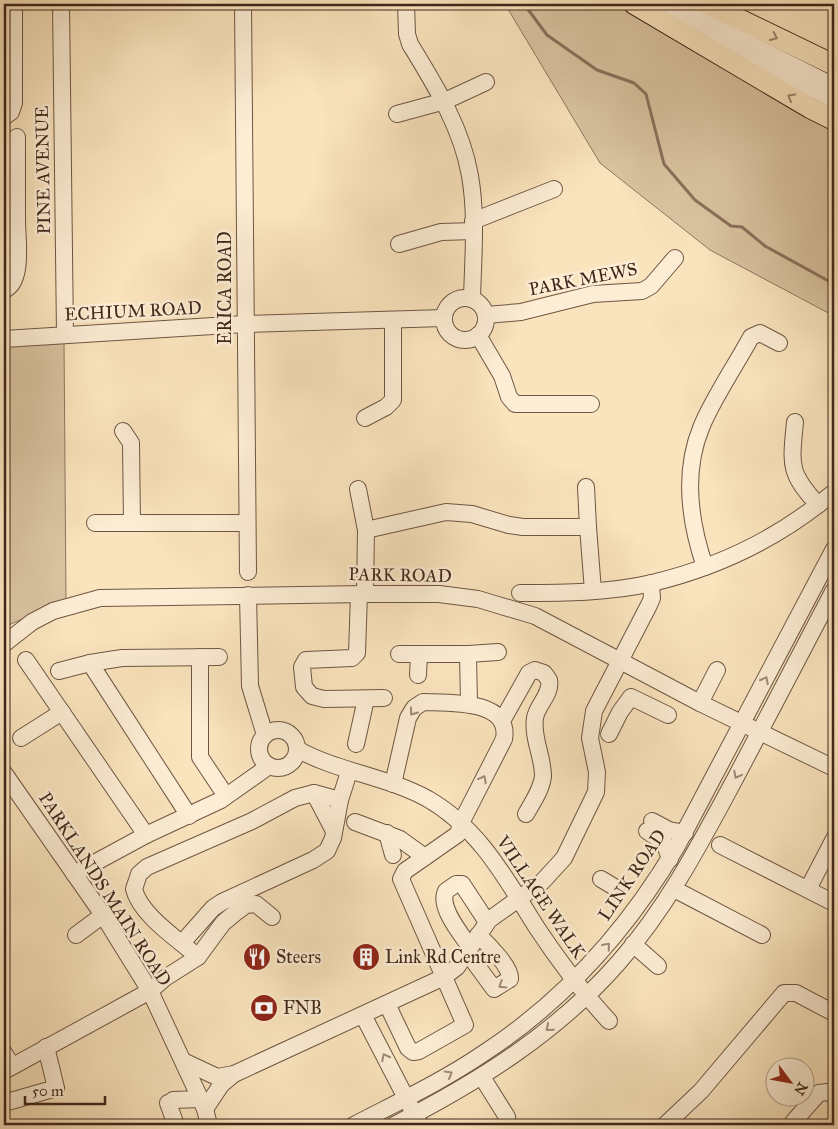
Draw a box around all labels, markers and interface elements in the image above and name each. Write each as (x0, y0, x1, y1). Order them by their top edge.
one-way arrow (769, 31, 778, 41)
one-way arrow (788, 93, 797, 103)
street label: PINE AVENUE (31, 105, 55, 234)
street label: ERICA ROAD (214, 231, 236, 345)
street label: PARK MEWS (527, 258, 639, 300)
street label: ECHIUM ROAD (64, 296, 202, 326)
street label: PARK ROAD (348, 563, 452, 587)
one-way arrow (759, 676, 769, 685)
one-way arrow (410, 706, 419, 716)
one-way arrow (733, 770, 743, 779)
one-way arrow (477, 775, 487, 784)
street label: PARKLANDS MAIN ROAD (34, 788, 176, 990)
street label: LINK ROAD (594, 825, 670, 925)
street label: VILLAGE WALK (491, 831, 591, 964)
restaurant icon: Steers (242, 942, 272, 972)
building icon: Link Rd Centre (351, 942, 381, 972)
one-way arrow (602, 942, 611, 951)
place label: Steers (276, 946, 321, 968)
place label: Link Rd Centre (385, 946, 501, 968)
one-way arrow (499, 978, 508, 988)
bank icon: FNB (249, 993, 279, 1023)
place label: FNB (283, 997, 322, 1019)
one-way arrow (546, 1023, 555, 1032)
one-way arrow (381, 1053, 391, 1062)
north arrow (766, 1056, 816, 1106)
one-way arrow (443, 1071, 452, 1081)
scale bar (25, 1074, 105, 1106)
text: N (790, 1079, 811, 1098)
text: 50 m (32, 1082, 64, 1100)

